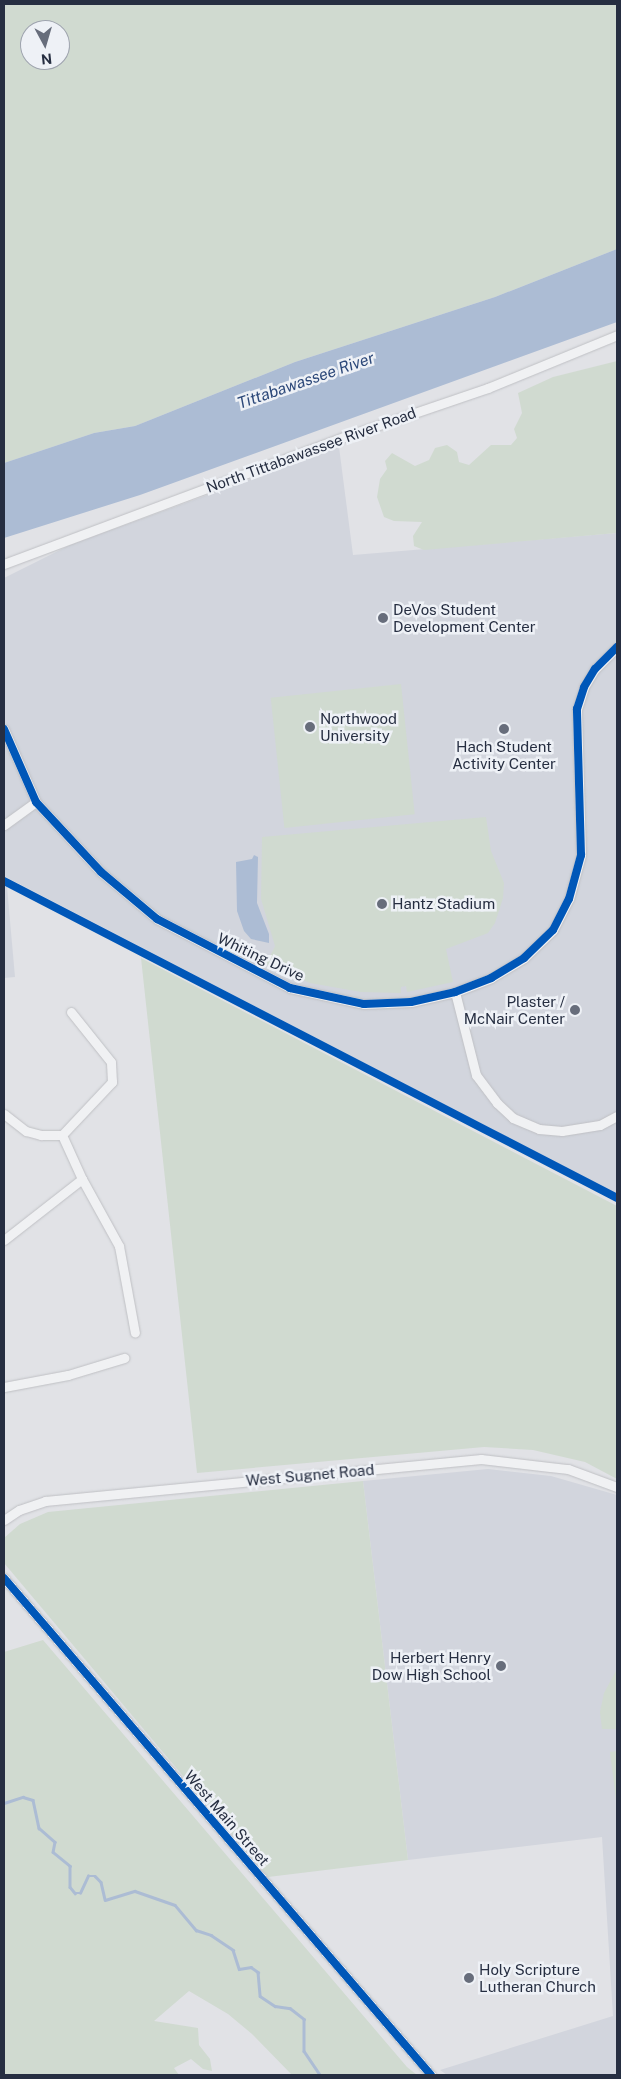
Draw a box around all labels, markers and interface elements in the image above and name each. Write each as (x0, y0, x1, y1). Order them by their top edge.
north arrow (20, 20, 70, 70)
text: N (40, 50, 53, 67)
water label: Tittabawassee River (235, 349, 377, 413)
street label: North Tittabawassee River Road (203, 404, 419, 496)
place label: DeVos Student Development Center (393, 600, 536, 635)
marker: DeVos Student Development Center (377, 612, 389, 624)
place label: Northwood University (320, 709, 397, 744)
marker: Northwood University (304, 721, 316, 733)
marker: Hach Student Activity Center (498, 723, 510, 735)
place label: Hach Student Activity Center (452, 737, 556, 772)
place label: Hantz Stadium (392, 895, 495, 913)
marker: Hantz Stadium (376, 898, 388, 910)
street label: Whiting Drive (215, 929, 307, 985)
place label: Plaster / McNair Center (464, 992, 565, 1027)
marker: Plaster / McNair Center (569, 1004, 581, 1016)
street label: West Sugnet Road (245, 1460, 375, 1490)
place label: Herbert Henry Dow High School (372, 1648, 491, 1683)
marker: Herbert Henry Dow High School (495, 1660, 507, 1672)
street label: West Main Street (181, 1767, 273, 1869)
place label: Holy Scripture Lutheran Church (479, 1960, 596, 1995)
marker: Holy Scripture Lutheran Church (463, 1972, 475, 1984)

